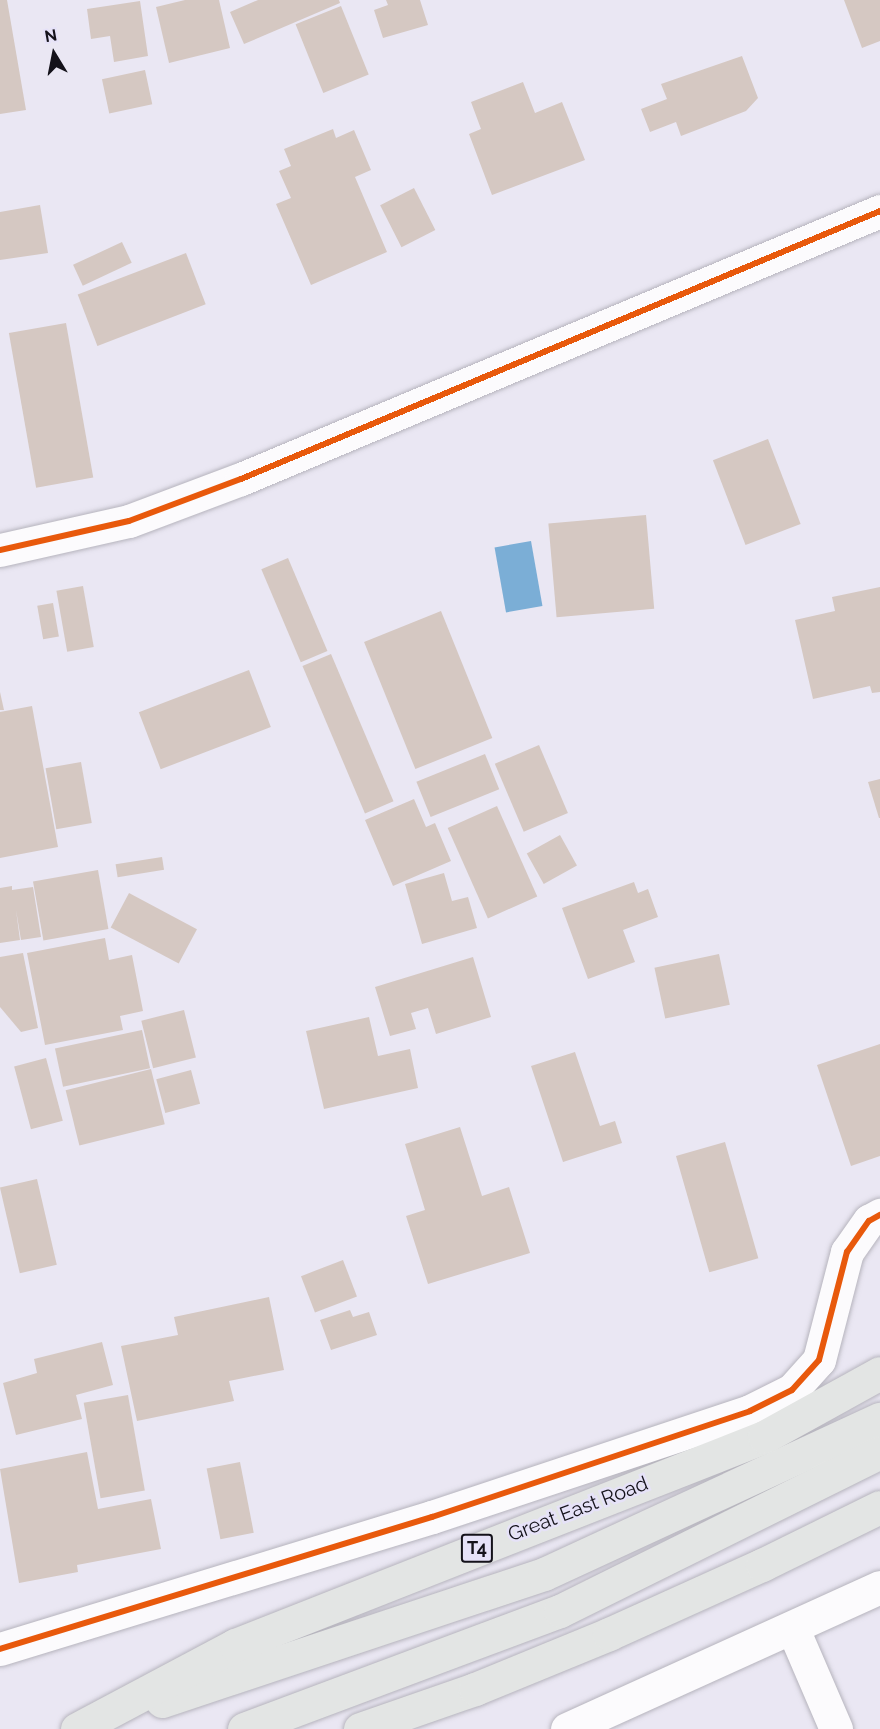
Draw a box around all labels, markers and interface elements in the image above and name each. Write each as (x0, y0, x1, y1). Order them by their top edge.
north arrow (24, 24, 84, 84)
text: N (43, 25, 58, 46)
street label: Great East Road (505, 1471, 651, 1547)
road number: T4 (460, 1533, 494, 1563)

